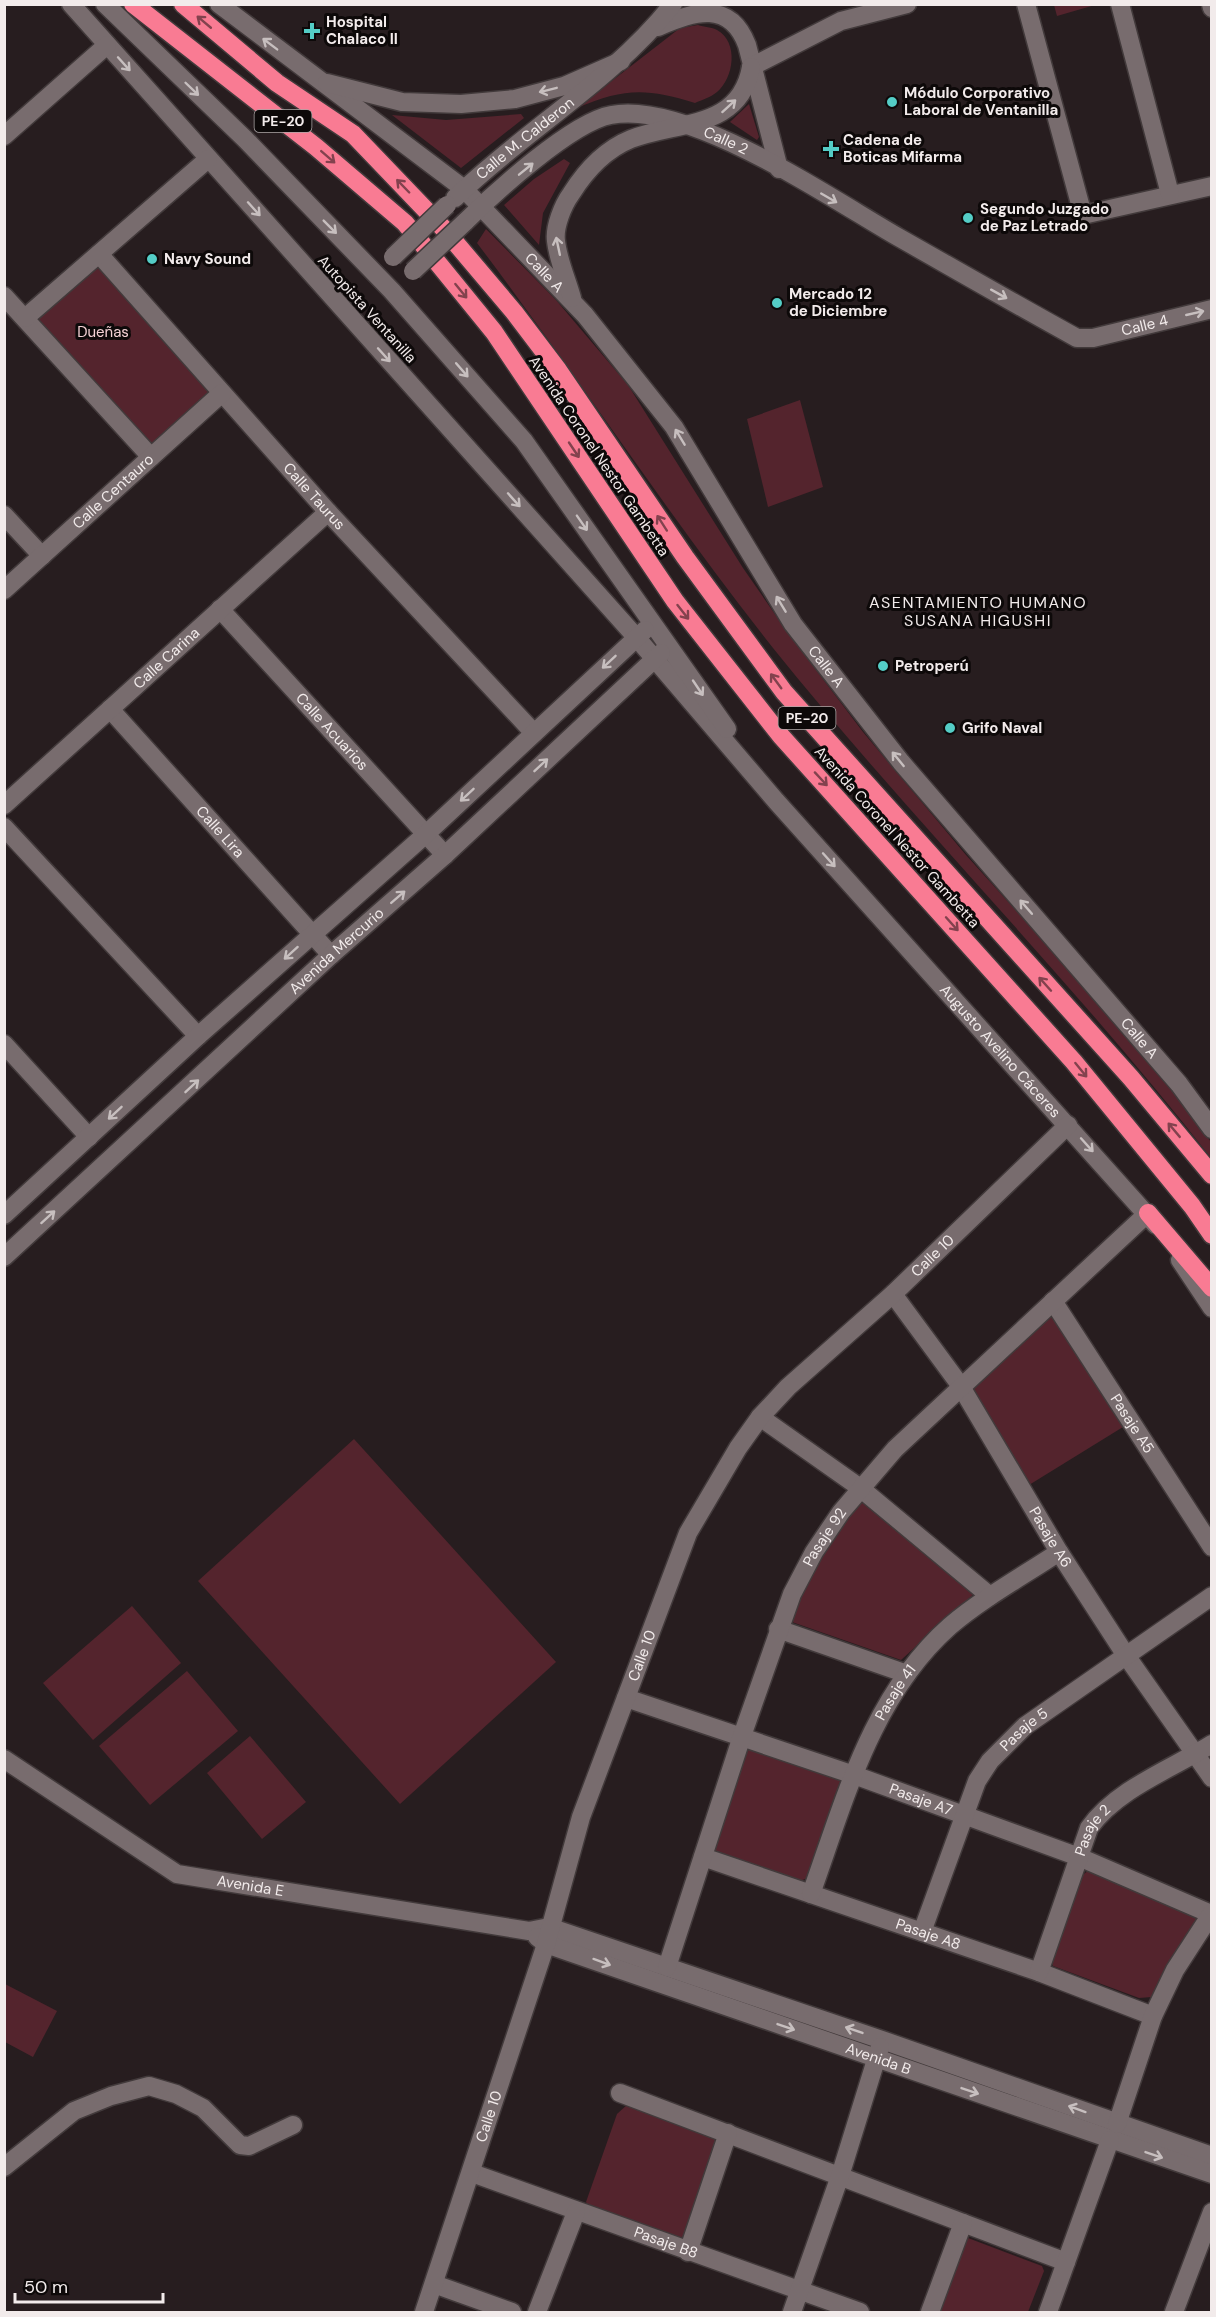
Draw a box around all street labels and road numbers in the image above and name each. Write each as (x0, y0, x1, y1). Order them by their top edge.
street label: Calle M. Calderon (472, 93, 578, 184)
road number: PE-20 (254, 110, 312, 132)
street label: Calle 2 (701, 122, 752, 159)
street label: Calle A (520, 248, 568, 297)
street label: Autopista Ventanilla (313, 251, 421, 367)
street label: Calle 4 (1119, 310, 1170, 341)
street label: Avenida Coronel Nestor Gambetta (524, 352, 674, 560)
street label: Calle Centauro (68, 449, 158, 533)
street label: Calle Taurus (279, 458, 350, 534)
street label: Calle Carina (129, 623, 204, 693)
street label: Calle A (804, 641, 849, 692)
street label: Calle Acuarios (291, 688, 373, 775)
road number: PE-20 (778, 707, 836, 729)
street label: Avenida Coronel Nestor Gambetta (810, 742, 984, 932)
street label: Calle Lira (192, 801, 249, 862)
street label: Avenida Mercurio (285, 903, 388, 999)
street label: Augusto Avelino Cáceres (935, 980, 1065, 1122)
street label: Calle A (1116, 1013, 1163, 1063)
street label: Calle 10 (907, 1230, 959, 1281)
street label: Pasaje A5 (1106, 1390, 1159, 1457)
street label: Pasaje A6 (1025, 1503, 1076, 1571)
street label: Pasaje 92 (798, 1504, 851, 1570)
street label: Calle 10 (623, 1627, 661, 1684)
street label: Pasaje 41 (870, 1661, 920, 1724)
street label: Pasaje 5 (995, 1703, 1052, 1756)
street label: Pasaje A7 (887, 1779, 955, 1820)
street label: Pasaje 2 (1070, 1800, 1115, 1859)
street label: Avenida E (215, 1871, 285, 1901)
street label: Pasaje A8 (893, 1914, 963, 1954)
street label: Avenida B (843, 2038, 914, 2079)
street label: Calle 10 (471, 2088, 507, 2145)
street label: Pasaje B8 (631, 2222, 701, 2263)

